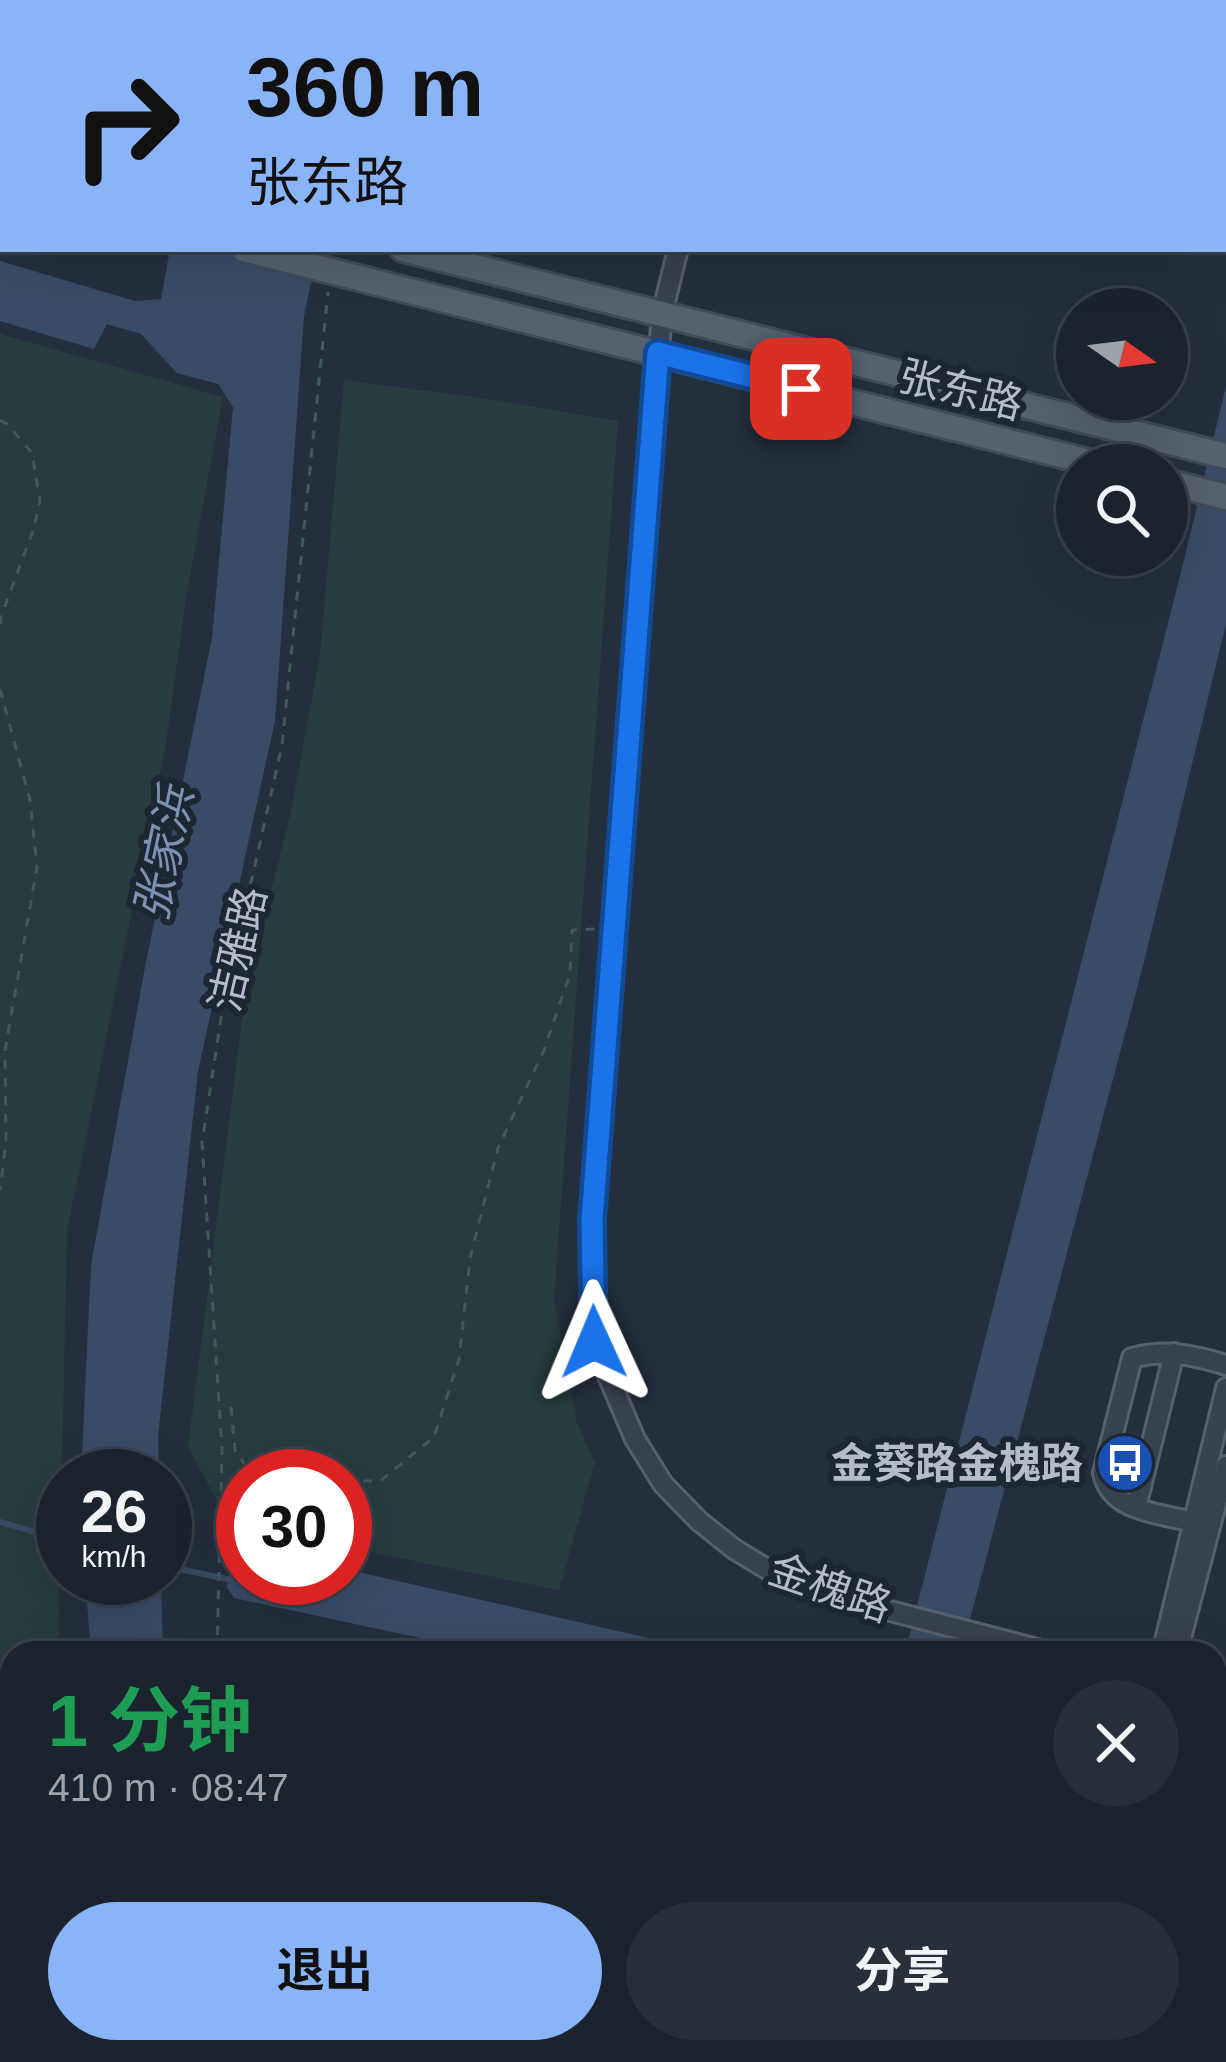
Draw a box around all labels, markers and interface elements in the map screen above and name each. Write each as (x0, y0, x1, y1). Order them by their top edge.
text: 360 m (246, 40, 484, 134)
icon: right (48, 48, 204, 204)
text: 张东路 (246, 152, 408, 212)
north arrow (1056, 288, 1188, 420)
map controls (1056, 288, 1188, 576)
pin (750, 338, 852, 440)
street label: 张东路 (894, 352, 1028, 428)
icon: arrive (768, 356, 834, 422)
button: search (1056, 444, 1188, 576)
water label: 张家浜 (125, 779, 204, 925)
street label: 洁雅路 (201, 882, 275, 1016)
position arrow (531, 1279, 657, 1405)
bus stop icon: 金葵路金槐路 (1094, 1432, 1156, 1494)
place label: 金葵路金槐路 (831, 1440, 1083, 1487)
speed limit sign: 30 (216, 1449, 372, 1605)
text: 26 (81, 1478, 147, 1545)
text: km/h (81, 1540, 147, 1573)
street label: 金槐路 (763, 1545, 897, 1631)
button: close (1053, 1680, 1179, 1806)
text: 1 分钟 (48, 1681, 252, 1761)
text: 410 m · 08:47 (48, 1766, 289, 1809)
button: 退出 (48, 1902, 602, 2040)
button: 分享 (626, 1902, 1179, 2040)

